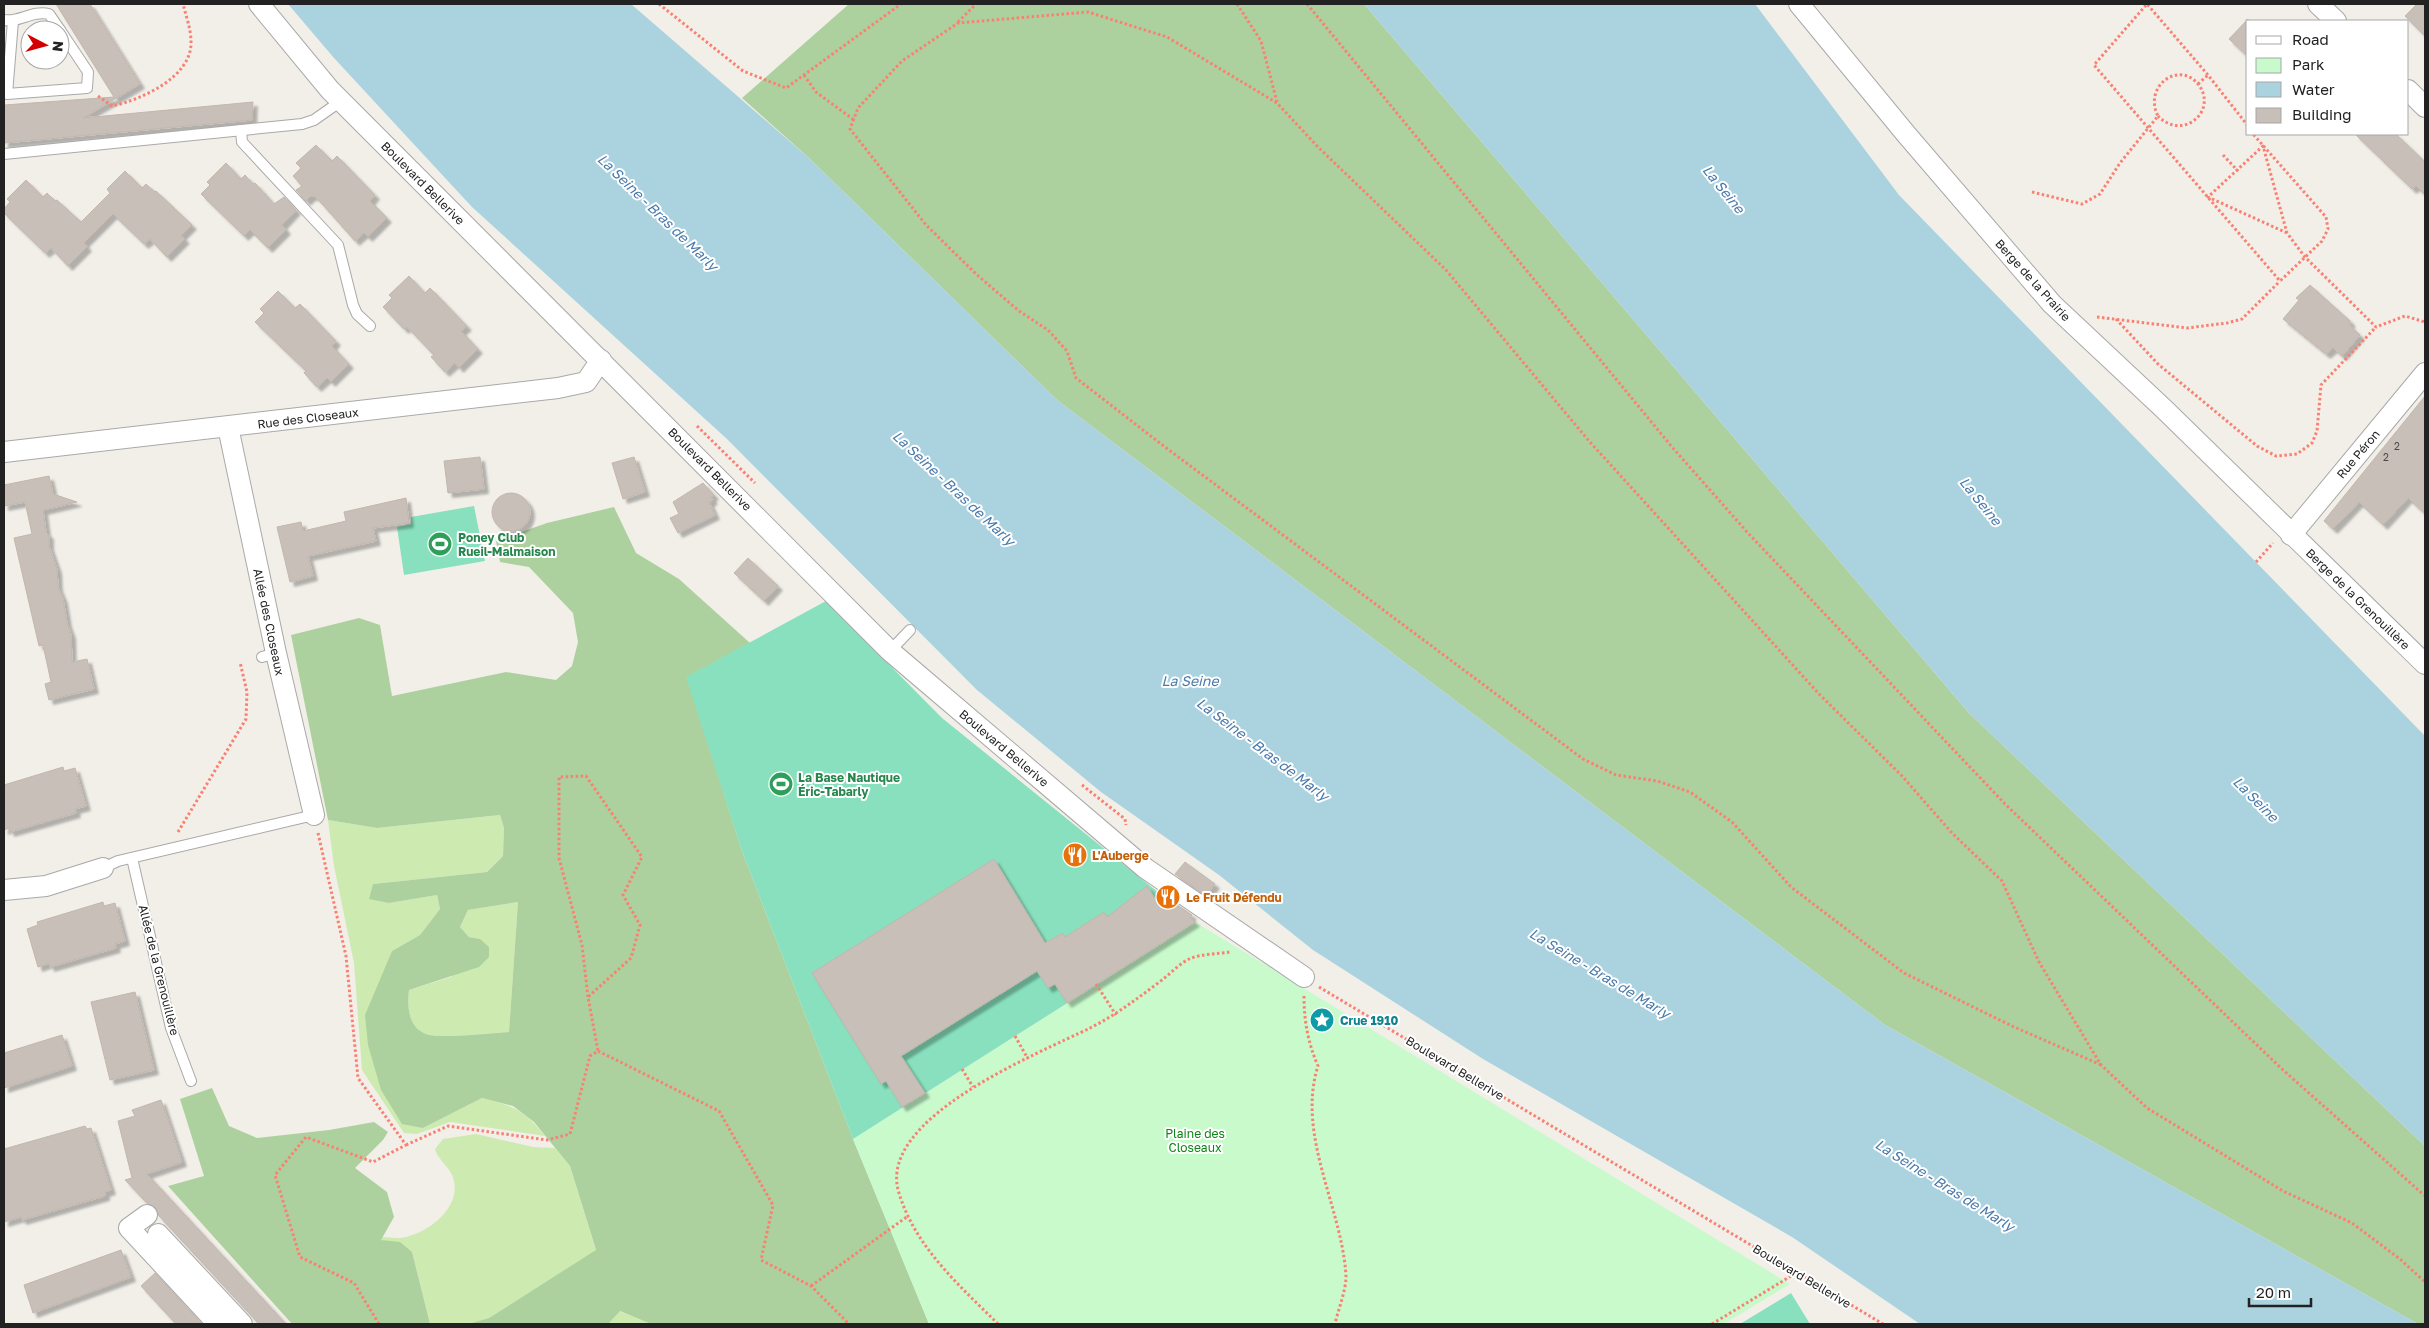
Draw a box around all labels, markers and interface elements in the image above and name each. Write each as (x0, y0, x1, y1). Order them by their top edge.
north arrow (20, 20, 70, 70)
legend (2246, 20, 2409, 135)
text: Road (2292, 30, 2329, 48)
text: N (49, 40, 67, 53)
text: Park (2292, 55, 2325, 73)
text: Water (2292, 80, 2335, 98)
text: Building (2292, 105, 2352, 123)
street label: Boulevard Bellerive (378, 138, 468, 228)
water label: La Seine - Bras de Marly (594, 150, 723, 275)
water label: La Seine (1699, 161, 1749, 217)
street label: Berge de la Prairie (1992, 236, 2074, 324)
street label: Rue des Closeaux (257, 404, 360, 432)
street label: Boulevard Bellerive (665, 424, 755, 514)
water label: La Seine - Bras de Marly (889, 427, 1020, 550)
street label: Rue Péron (2333, 427, 2383, 481)
house number: 2 (2394, 440, 2400, 452)
house number: 2 (2383, 451, 2389, 463)
water label: La Seine (1956, 473, 2006, 529)
place label: Poney Club Rueil-Malmaison (458, 530, 555, 559)
sports icon: Poney Club Rueil-Malmaison (427, 531, 453, 557)
street label: Berge de la Grenouillère (2303, 545, 2413, 653)
street label: Allée des Closeaux (250, 567, 288, 677)
water label: La Seine (1161, 672, 1219, 689)
water label: La Seine - Bras de Marly (1194, 694, 1334, 805)
street label: Boulevard Bellerive (956, 706, 1052, 790)
place label: La Base Nautique Éric-Tabarly (798, 770, 900, 799)
sports icon: La Base Nautique Éric-Tabarly (768, 771, 794, 797)
water label: La Seine (2230, 773, 2283, 826)
restaurant icon: L'Auberge (1062, 842, 1088, 868)
place label: L'Auberge (1092, 848, 1149, 863)
restaurant icon: Le Fruit Défendu (1155, 884, 1181, 910)
place label: Le Fruit Défendu (1186, 890, 1282, 905)
street label: Allée de la Grenouillère (135, 903, 183, 1037)
water label: La Seine - Bras de Marly (1527, 924, 1675, 1023)
place icon: Crue 1910 (1309, 1007, 1335, 1033)
place label: Crue 1910 (1340, 1013, 1398, 1028)
street label: Boulevard Bellerive (1403, 1033, 1507, 1103)
park label: Plaine des Closeaux (1165, 1126, 1225, 1155)
water label: La Seine - Bras de Marly (1872, 1135, 2019, 1236)
street label: Boulevard Bellerive (1750, 1241, 1854, 1311)
scale bar (2249, 1276, 2312, 1308)
text: 20 m (2256, 1283, 2291, 1301)

